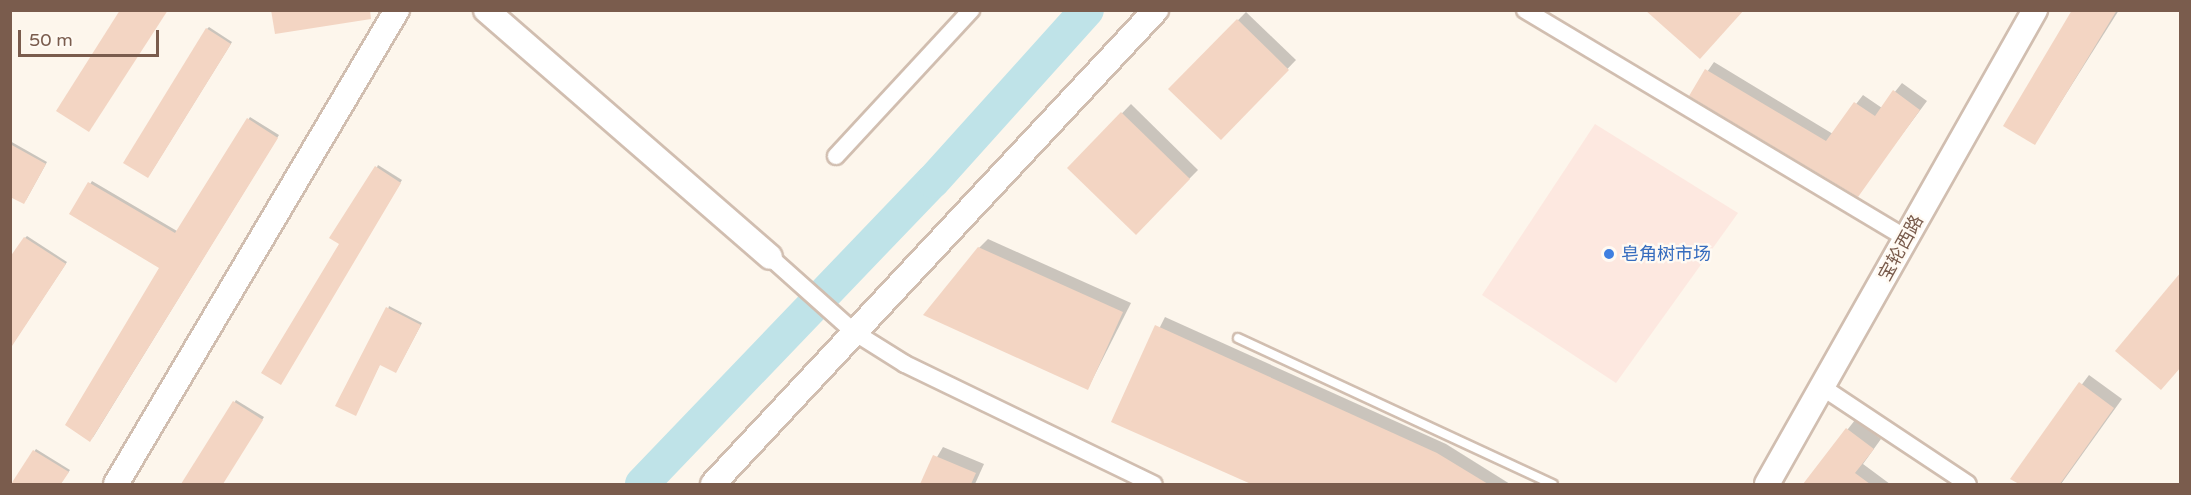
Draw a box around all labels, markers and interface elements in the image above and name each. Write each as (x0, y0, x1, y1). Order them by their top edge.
scale bar (21, 18, 162, 56)
text: 50 m (29, 29, 73, 51)
street label: 宝轮西路 (1874, 211, 1928, 285)
place label: 皂角树市场 (1621, 243, 1711, 265)
marker: 皂角树市场 (1602, 247, 1616, 261)

